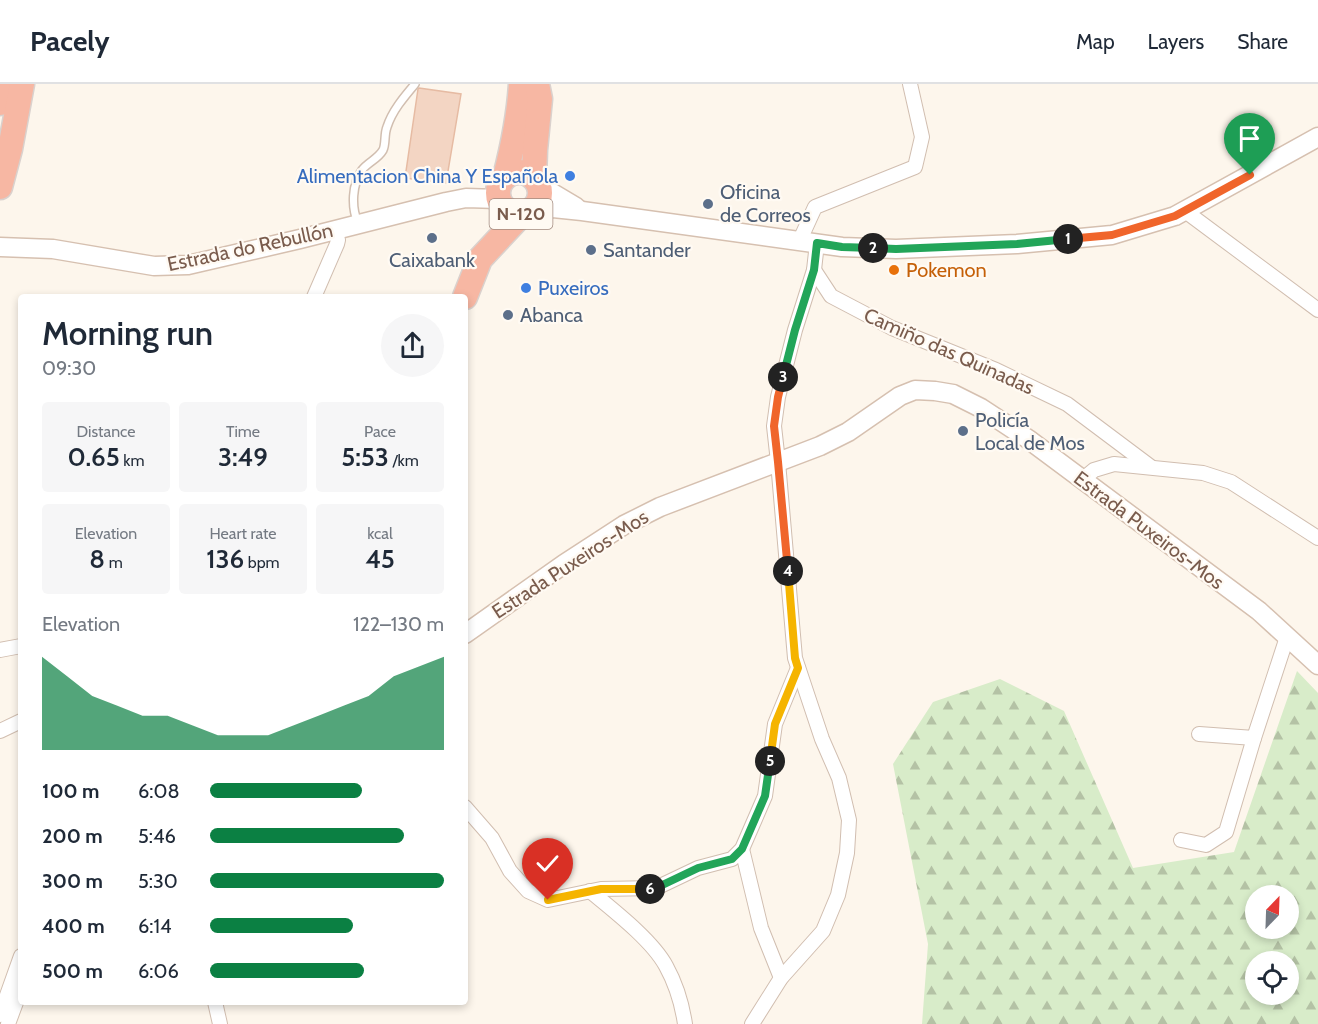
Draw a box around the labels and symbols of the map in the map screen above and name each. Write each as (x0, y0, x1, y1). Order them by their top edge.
pin (1224, 113, 1275, 175)
place label: Alimentacion China Y Española (297, 164, 558, 188)
marker: Alimentacion China Y Española (563, 169, 577, 183)
place label: Oficina de Correos (720, 180, 811, 227)
marker: Oficina de Correos (701, 197, 715, 211)
road number: N-120 (490, 199, 552, 229)
street label: Estrada do Rebullón (165, 218, 335, 276)
pin: 1 (1053, 224, 1083, 254)
marker: Caixabank (425, 231, 439, 245)
pin: 2 (858, 233, 888, 263)
place label: Santander (603, 238, 691, 262)
marker: Santander (584, 243, 598, 257)
place label: Caixabank (389, 248, 475, 272)
place label: Pokemon (906, 258, 987, 282)
marker: Pokemon (887, 263, 901, 277)
place label: Puxeiros (538, 276, 609, 300)
marker: Puxeiros (519, 281, 533, 295)
place label: Abanca (520, 303, 583, 327)
street label: Camiño das Quinadas (860, 303, 1038, 399)
marker: Abanca (501, 308, 515, 322)
pin: 3 (768, 362, 798, 392)
place label: Policía Local de Mos (975, 408, 1085, 455)
marker: Policía Local de Mos (956, 424, 970, 438)
street label: Estrada Puxeiros-Mos (1069, 466, 1229, 594)
street label: Estrada Puxeiros-Mos (487, 505, 653, 623)
pin: 4 (773, 556, 803, 586)
pin: 5 (755, 746, 785, 776)
pin (522, 838, 573, 900)
pin: 6 (635, 874, 665, 904)
north arrow (1245, 885, 1299, 939)

